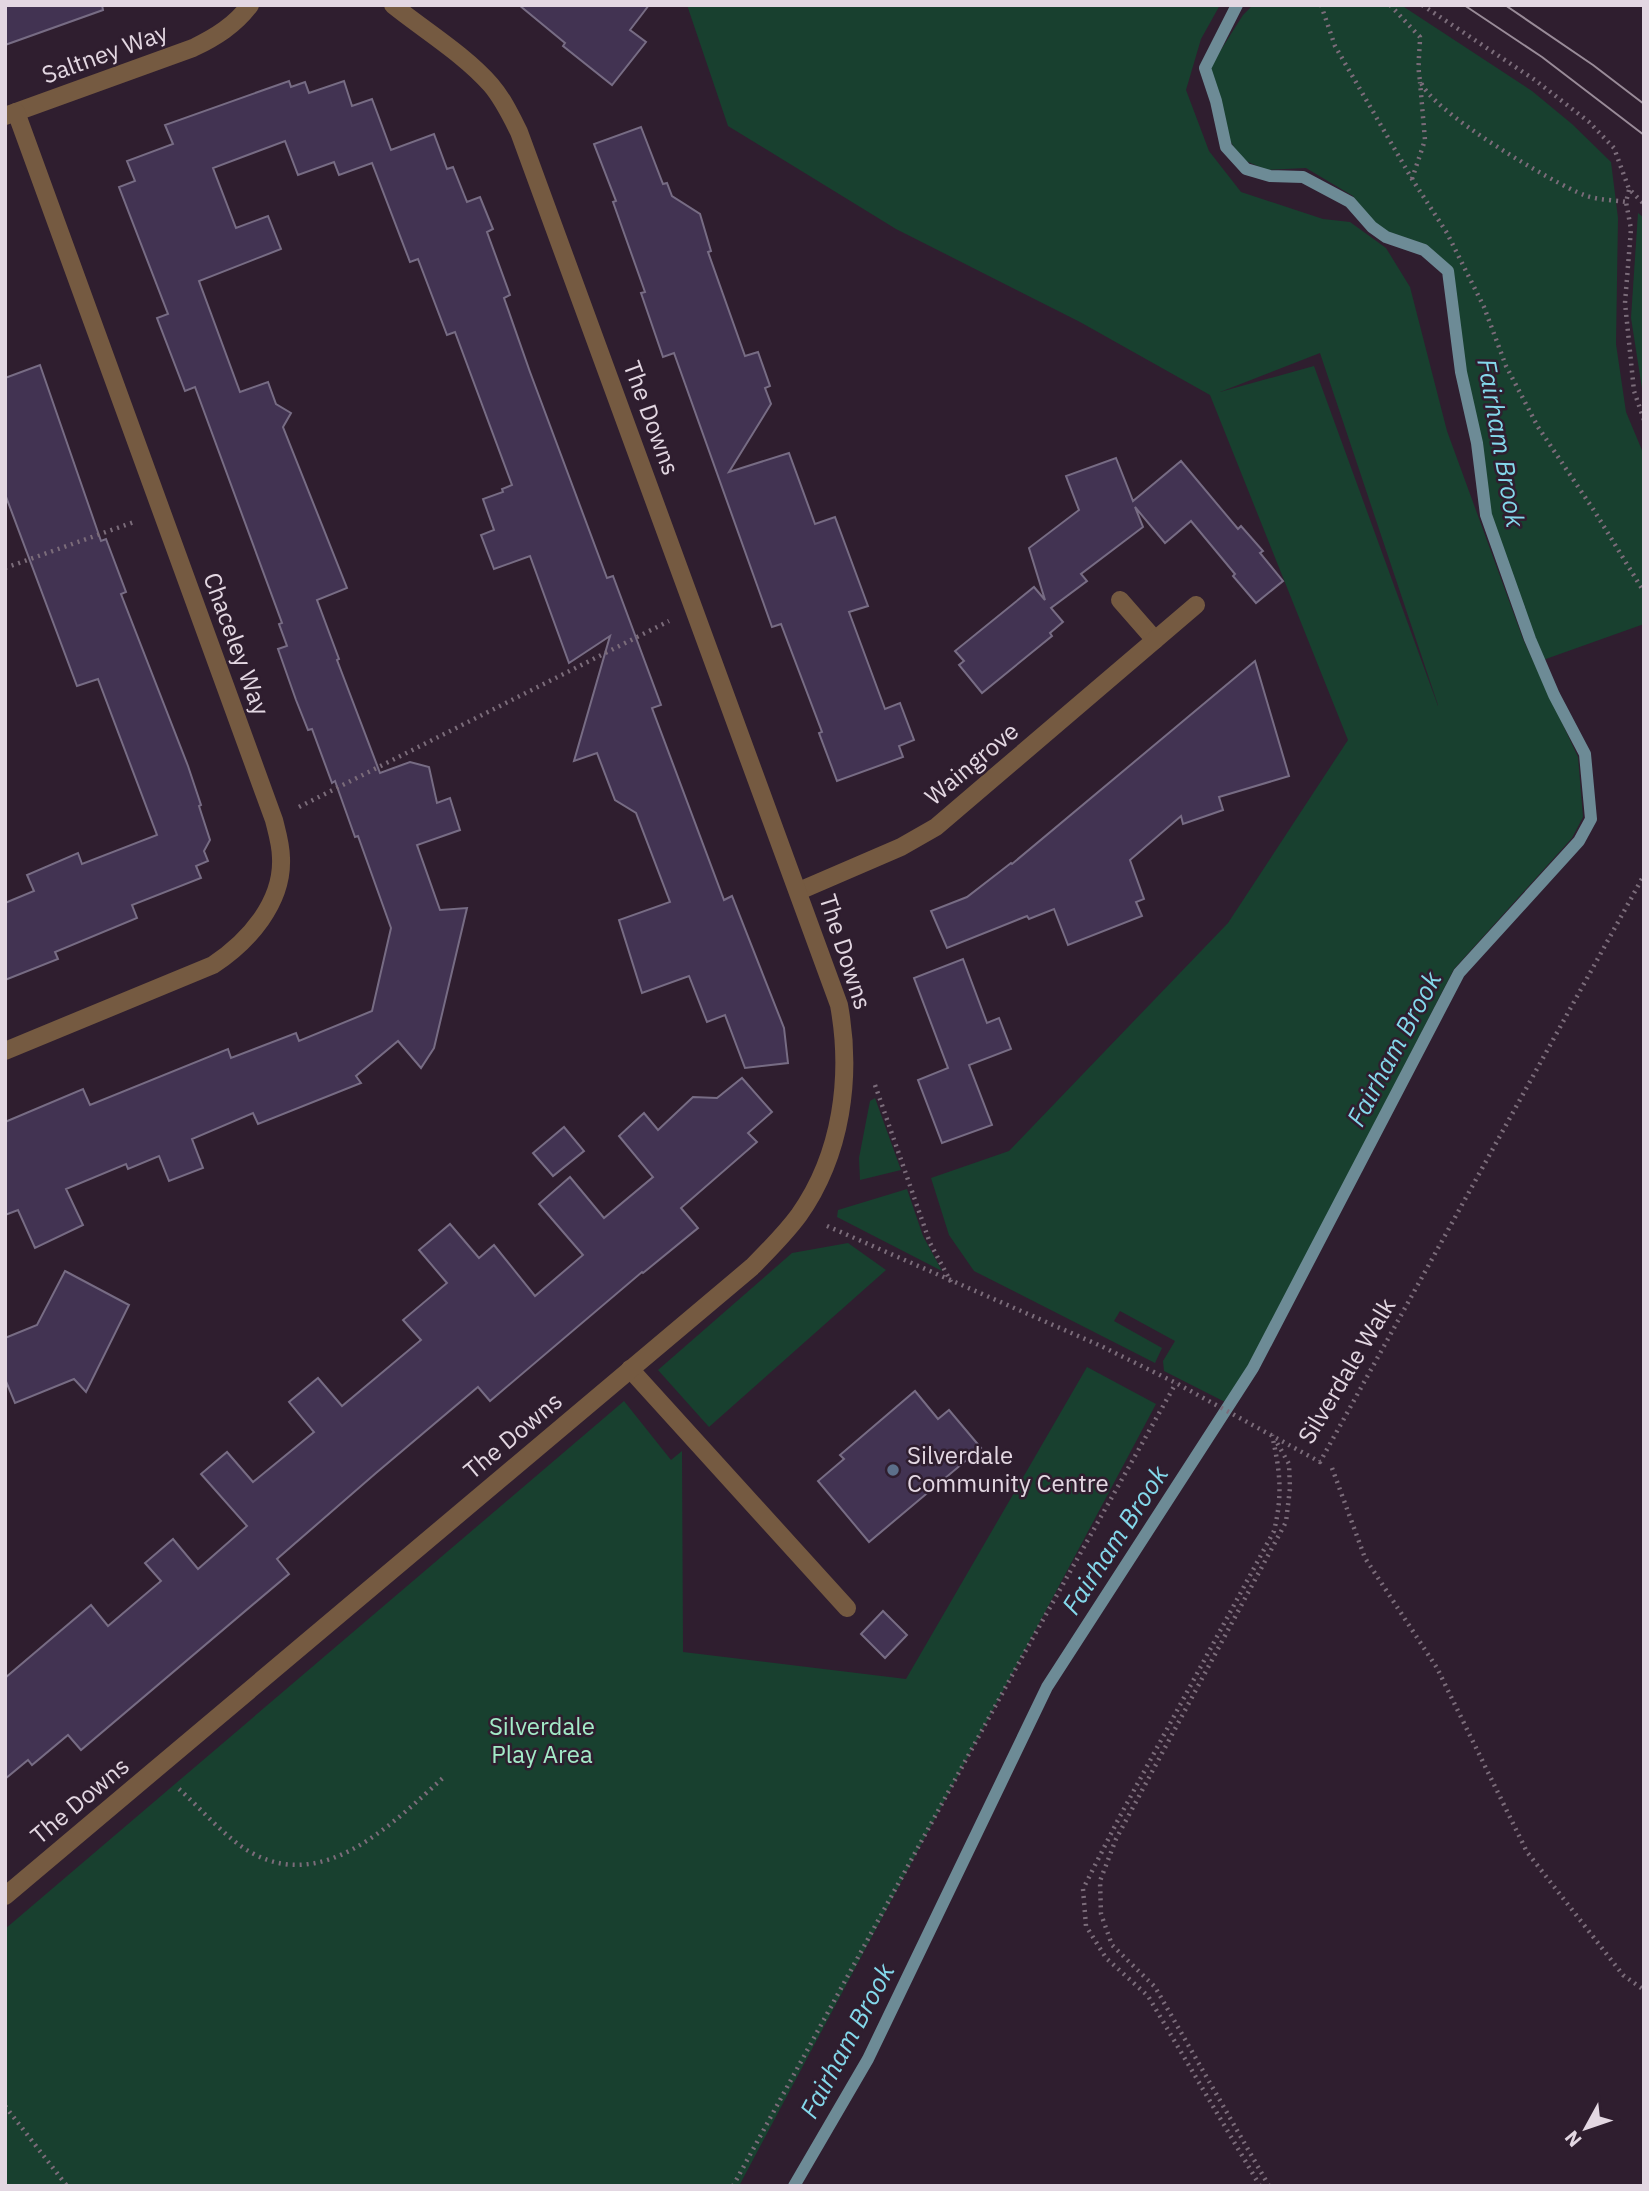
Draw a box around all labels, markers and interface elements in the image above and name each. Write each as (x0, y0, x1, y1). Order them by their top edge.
street label: Saltney Way (37, 15, 172, 91)
street label: The Downs (616, 356, 687, 479)
water label: Fairham Brook (1470, 356, 1534, 530)
street label: Chaceley Way (196, 568, 278, 719)
street label: Waingrove (918, 715, 1025, 812)
street label: The Downs (812, 890, 880, 1013)
water label: Fairham Brook (1338, 965, 1448, 1132)
street label: Silverdale Walk (1290, 1291, 1403, 1449)
street label: The Downs (456, 1385, 568, 1486)
place label: Silverdale Community Centre (907, 1439, 1109, 1499)
water label: Fairham Brook (1053, 1458, 1175, 1620)
marker: Silverdale Community Centre (885, 1462, 901, 1478)
park label: Silverdale Play Area (489, 1710, 595, 1770)
street label: The Downs (23, 1750, 135, 1851)
water label: Fairham Brook (791, 1957, 901, 2124)
north arrow (1551, 2093, 1621, 2163)
text: N (1559, 2126, 1587, 2152)

